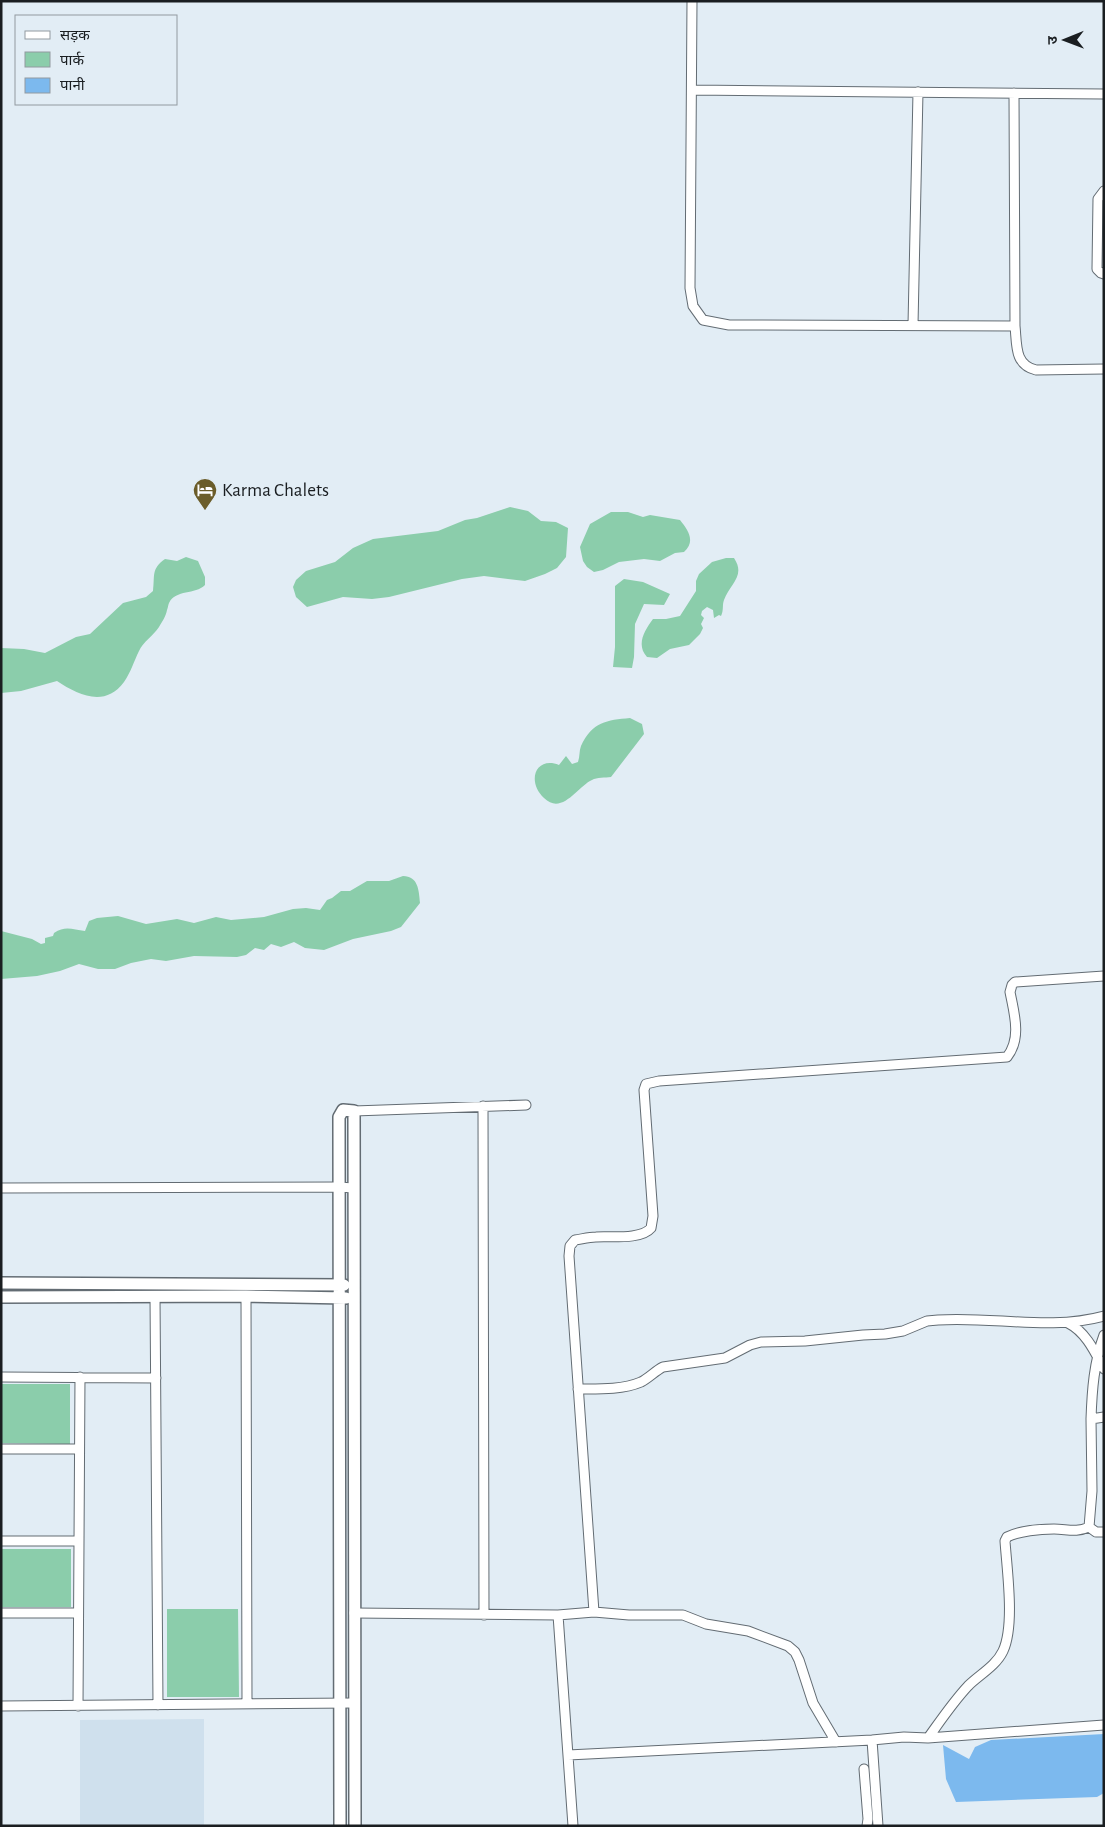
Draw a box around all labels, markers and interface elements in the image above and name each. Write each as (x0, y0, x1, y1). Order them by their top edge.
legend (15, 15, 178, 105)
north arrow (1040, 15, 1090, 65)
text: सड़क (60, 28, 90, 43)
text: उ (1046, 35, 1060, 44)
text: पार्क (60, 51, 84, 68)
text: पानी (60, 77, 86, 93)
hotel icon: Karma Chalets (192, 477, 218, 511)
place label: Karma Chalets (222, 481, 329, 500)

